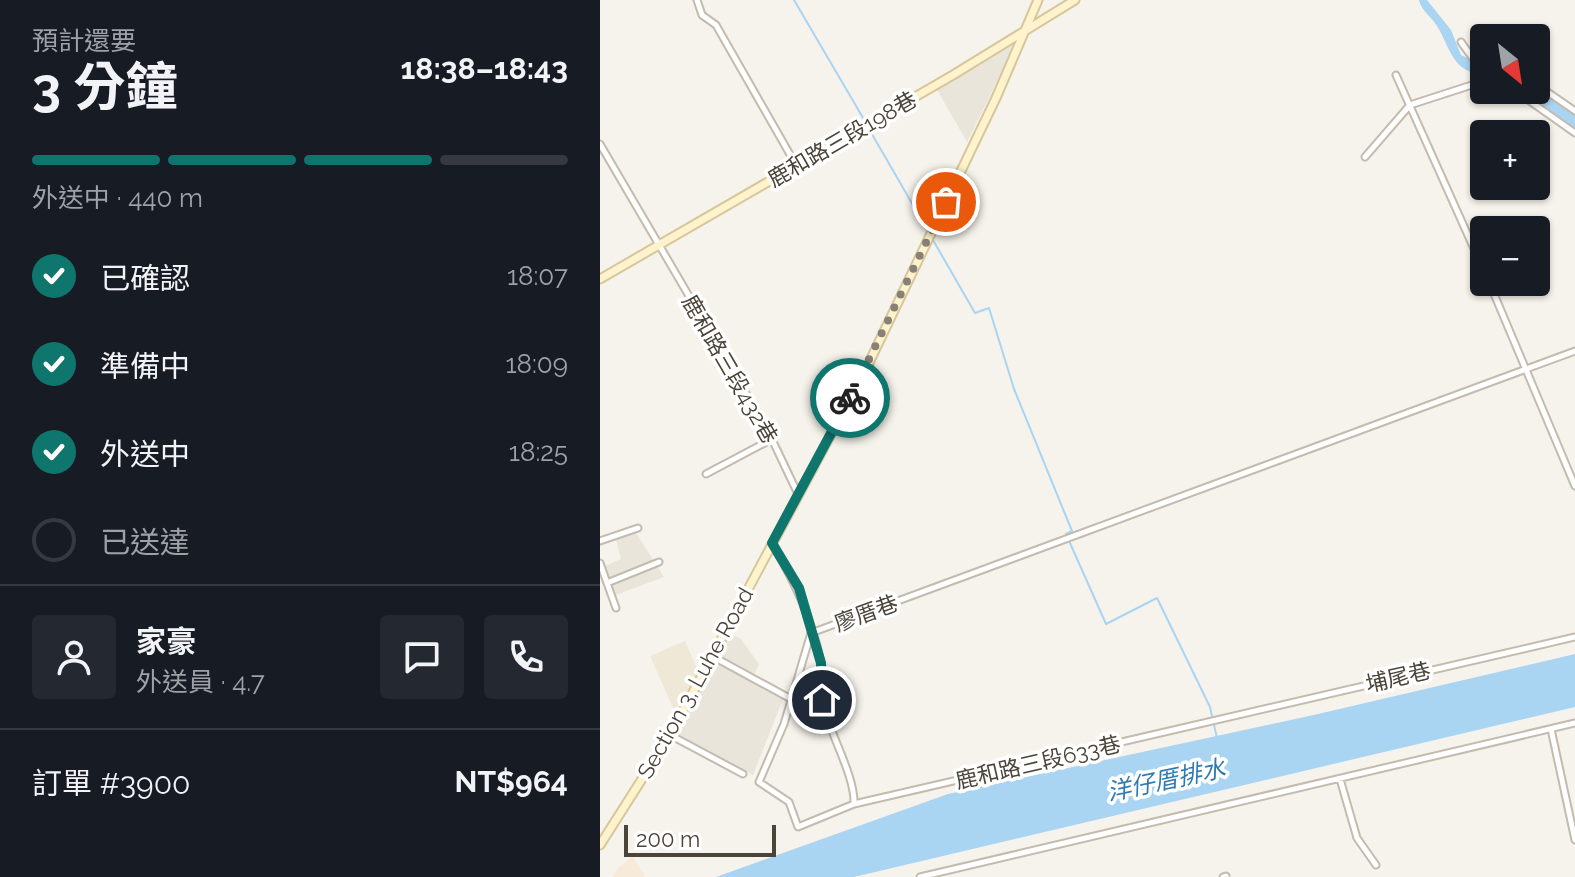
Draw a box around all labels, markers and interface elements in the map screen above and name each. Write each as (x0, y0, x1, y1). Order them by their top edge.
north arrow (1470, 24, 1550, 104)
map controls (1470, 24, 1550, 296)
text: 預計還要 (32, 26, 136, 56)
text: 18:38–18:43 (400, 51, 568, 86)
text: 3 分鐘 (32, 56, 178, 117)
street label: 鹿和路三段198巷 (763, 86, 921, 192)
button: + (1470, 120, 1550, 200)
pin (912, 168, 980, 236)
icon: bag (924, 180, 968, 224)
text: 外送中 · 440 m (32, 183, 203, 213)
button: − (1470, 216, 1550, 296)
icon: check (32, 254, 76, 298)
text: 已確認 (100, 261, 190, 296)
text: 18:07 (507, 261, 568, 291)
street label: 鹿和路三段432巷 (677, 290, 783, 448)
icon: check (32, 342, 76, 386)
text: 準備中 (100, 349, 190, 384)
text: 18:09 (505, 349, 568, 379)
courier (810, 358, 890, 438)
icon: bike (828, 376, 872, 420)
icon: check (32, 430, 76, 474)
text: 外送中 (100, 437, 190, 472)
text: 18:25 (509, 437, 568, 467)
text: 已送達 (100, 525, 190, 560)
street label: Section 3, Luhe Road (632, 583, 758, 783)
street label: 廖厝巷 (831, 589, 901, 637)
button: person (32, 615, 116, 699)
button: chat (380, 615, 464, 699)
button: phone (484, 615, 568, 699)
text: 家豪 (136, 624, 196, 659)
street label: 埔尾巷 (1363, 657, 1433, 697)
pin (788, 666, 856, 734)
text: 外送員 · 4.7 (136, 667, 265, 697)
icon: home (800, 678, 844, 722)
street label: 鹿和路三段633巷 (953, 730, 1123, 794)
water label: 洋仔厝排水 (1104, 753, 1229, 807)
text: NT$964 (455, 764, 568, 799)
text: 訂單 #3900 (32, 766, 190, 801)
scale bar (624, 821, 776, 857)
text: 200 m (636, 826, 700, 852)

